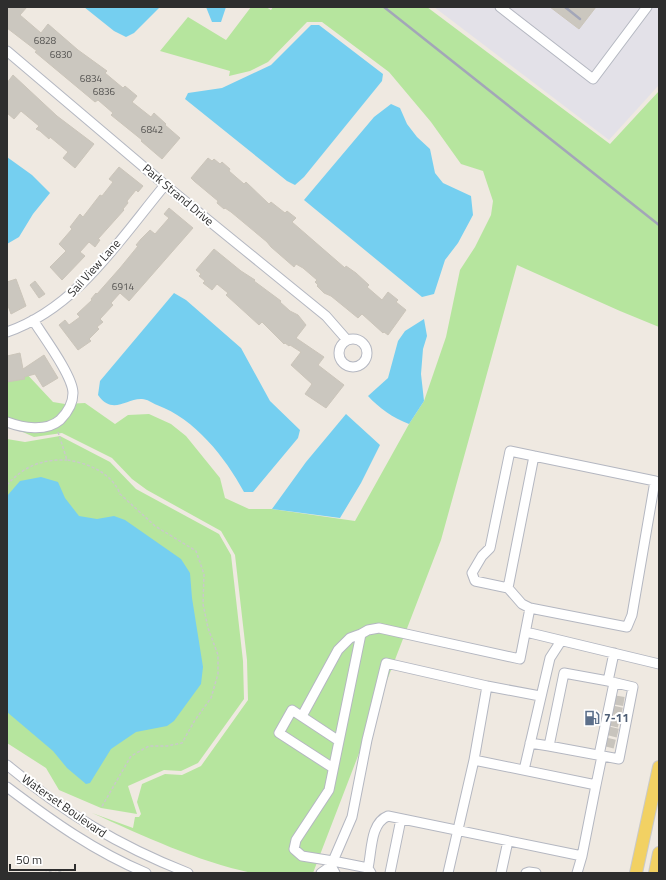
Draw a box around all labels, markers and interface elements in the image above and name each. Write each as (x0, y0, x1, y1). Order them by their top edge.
house number: 6828 (34, 33, 57, 48)
house number: 6830 (50, 47, 73, 62)
house number: 6834 (80, 71, 103, 86)
house number: 6836 (93, 84, 116, 99)
house number: 6842 (141, 122, 163, 137)
street label: Park Strand Drive (138, 159, 218, 230)
street label: Sail View Lane (62, 234, 125, 301)
house number: 6914 (112, 279, 135, 294)
place label: 7-11 (604, 708, 629, 727)
fuel station icon: 7-11 (583, 709, 601, 727)
street label: Waterset Boulevard (18, 769, 111, 842)
scale bar (10, 846, 75, 872)
text: 50 m (16, 850, 42, 869)

